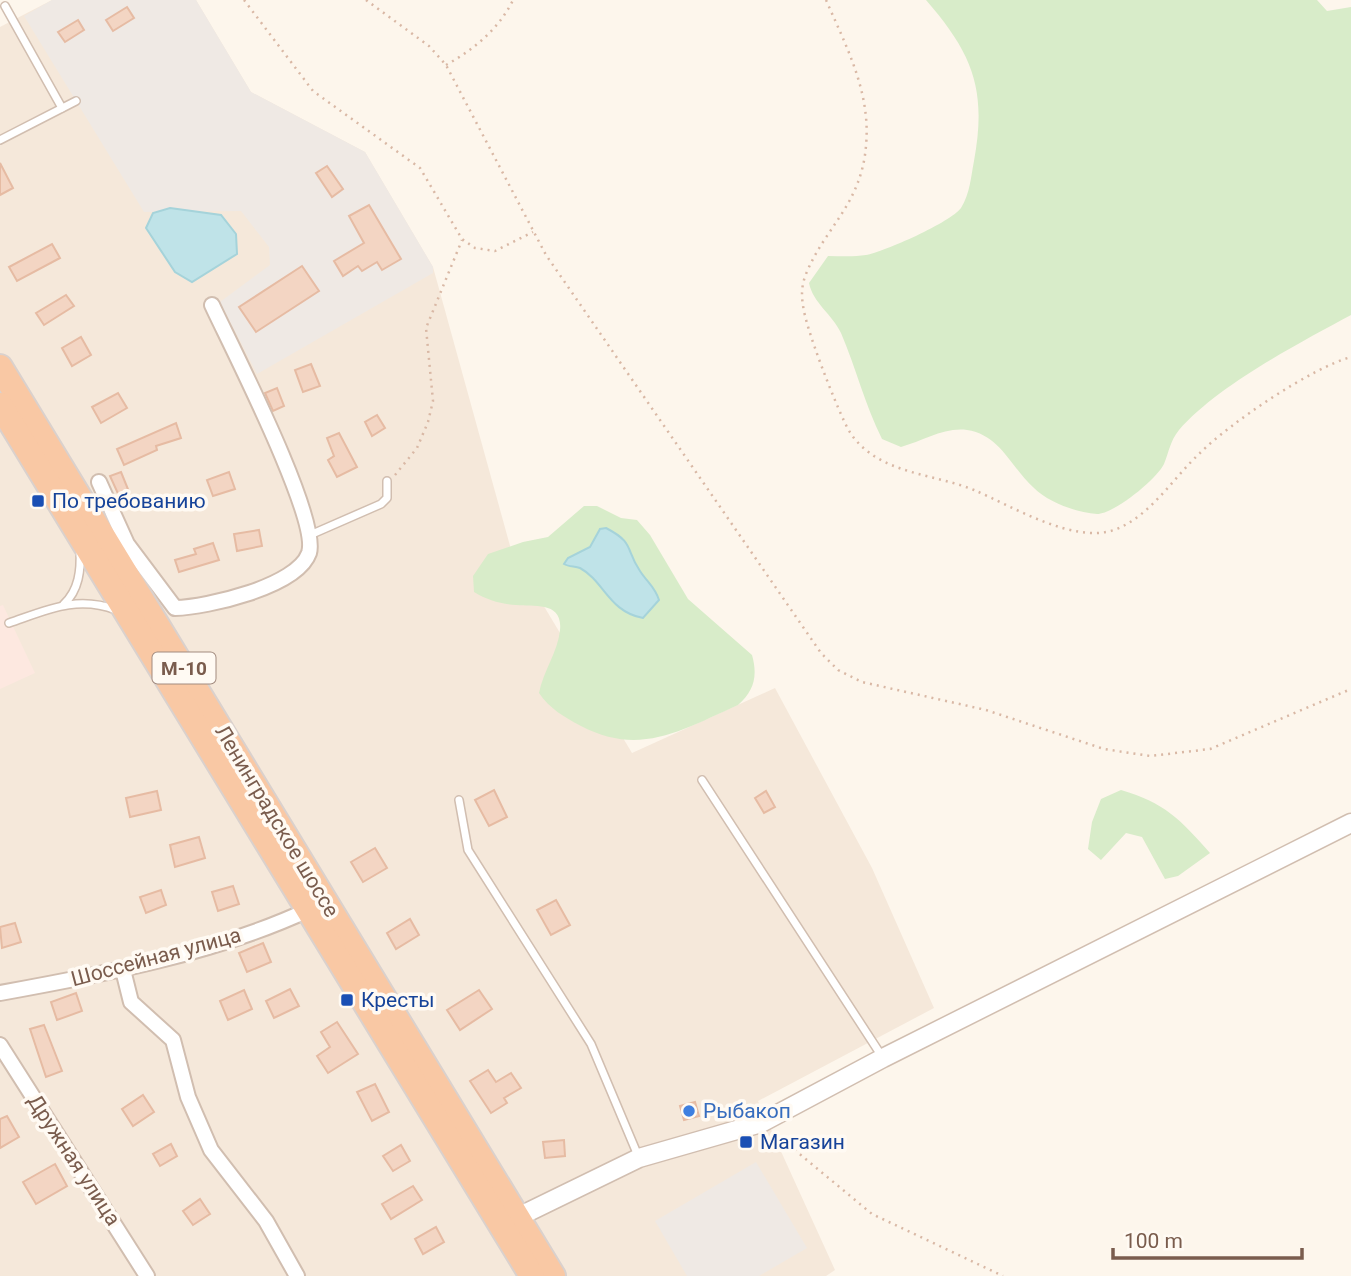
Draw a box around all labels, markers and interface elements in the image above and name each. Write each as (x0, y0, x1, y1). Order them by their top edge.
place label: По требованию (52, 489, 206, 513)
marker: По требованию (30, 493, 46, 509)
road number: М-10 (152, 652, 216, 684)
street label: Ленинградское шоссе (210, 721, 344, 921)
street label: Шоссейная улица (68, 923, 244, 991)
place label: Кресты (361, 988, 435, 1012)
marker: Кресты (339, 992, 355, 1008)
street label: Дружная улица (23, 1090, 125, 1230)
place label: Рыбакоп (703, 1099, 791, 1123)
marker: Рыбакоп (681, 1103, 697, 1119)
place label: Магазин (760, 1130, 845, 1154)
marker: Магазин (738, 1134, 754, 1150)
scale bar (1113, 1216, 1302, 1260)
text: 100 m (1124, 1229, 1183, 1253)

